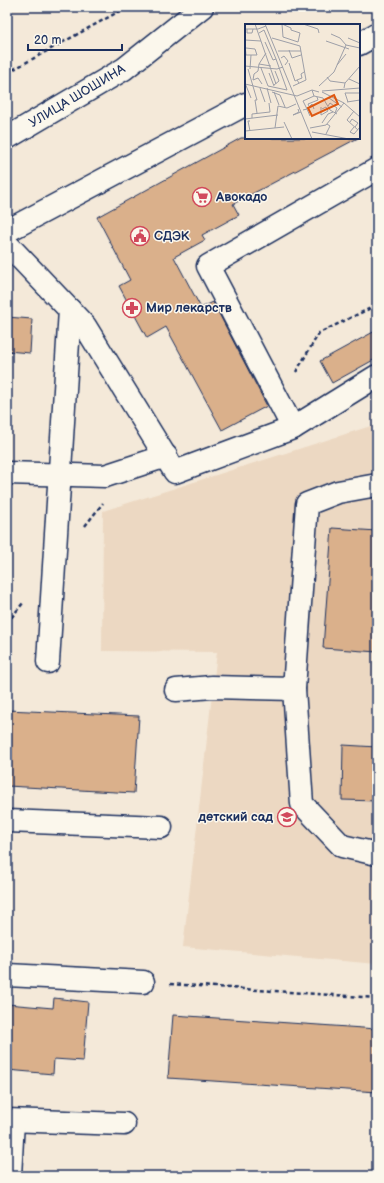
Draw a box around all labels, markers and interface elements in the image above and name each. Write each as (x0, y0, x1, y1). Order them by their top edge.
inset map (245, 24, 360, 139)
scale bar (28, 26, 122, 52)
text: 20 m (34, 33, 61, 48)
street label: УЛИЦА ШОШИНА (26, 61, 128, 131)
supermarket icon: Авокадо (191, 186, 213, 208)
place label: Авокадо (215, 189, 267, 205)
public building icon: СДЭК (129, 225, 151, 247)
place label: СДЭК (154, 228, 190, 244)
pharmacy icon: Мир лекарств (121, 297, 143, 319)
place label: Мир лекарств (146, 300, 232, 316)
school or university icon: детский сад (276, 806, 298, 828)
place label: детский сад (197, 809, 273, 825)

